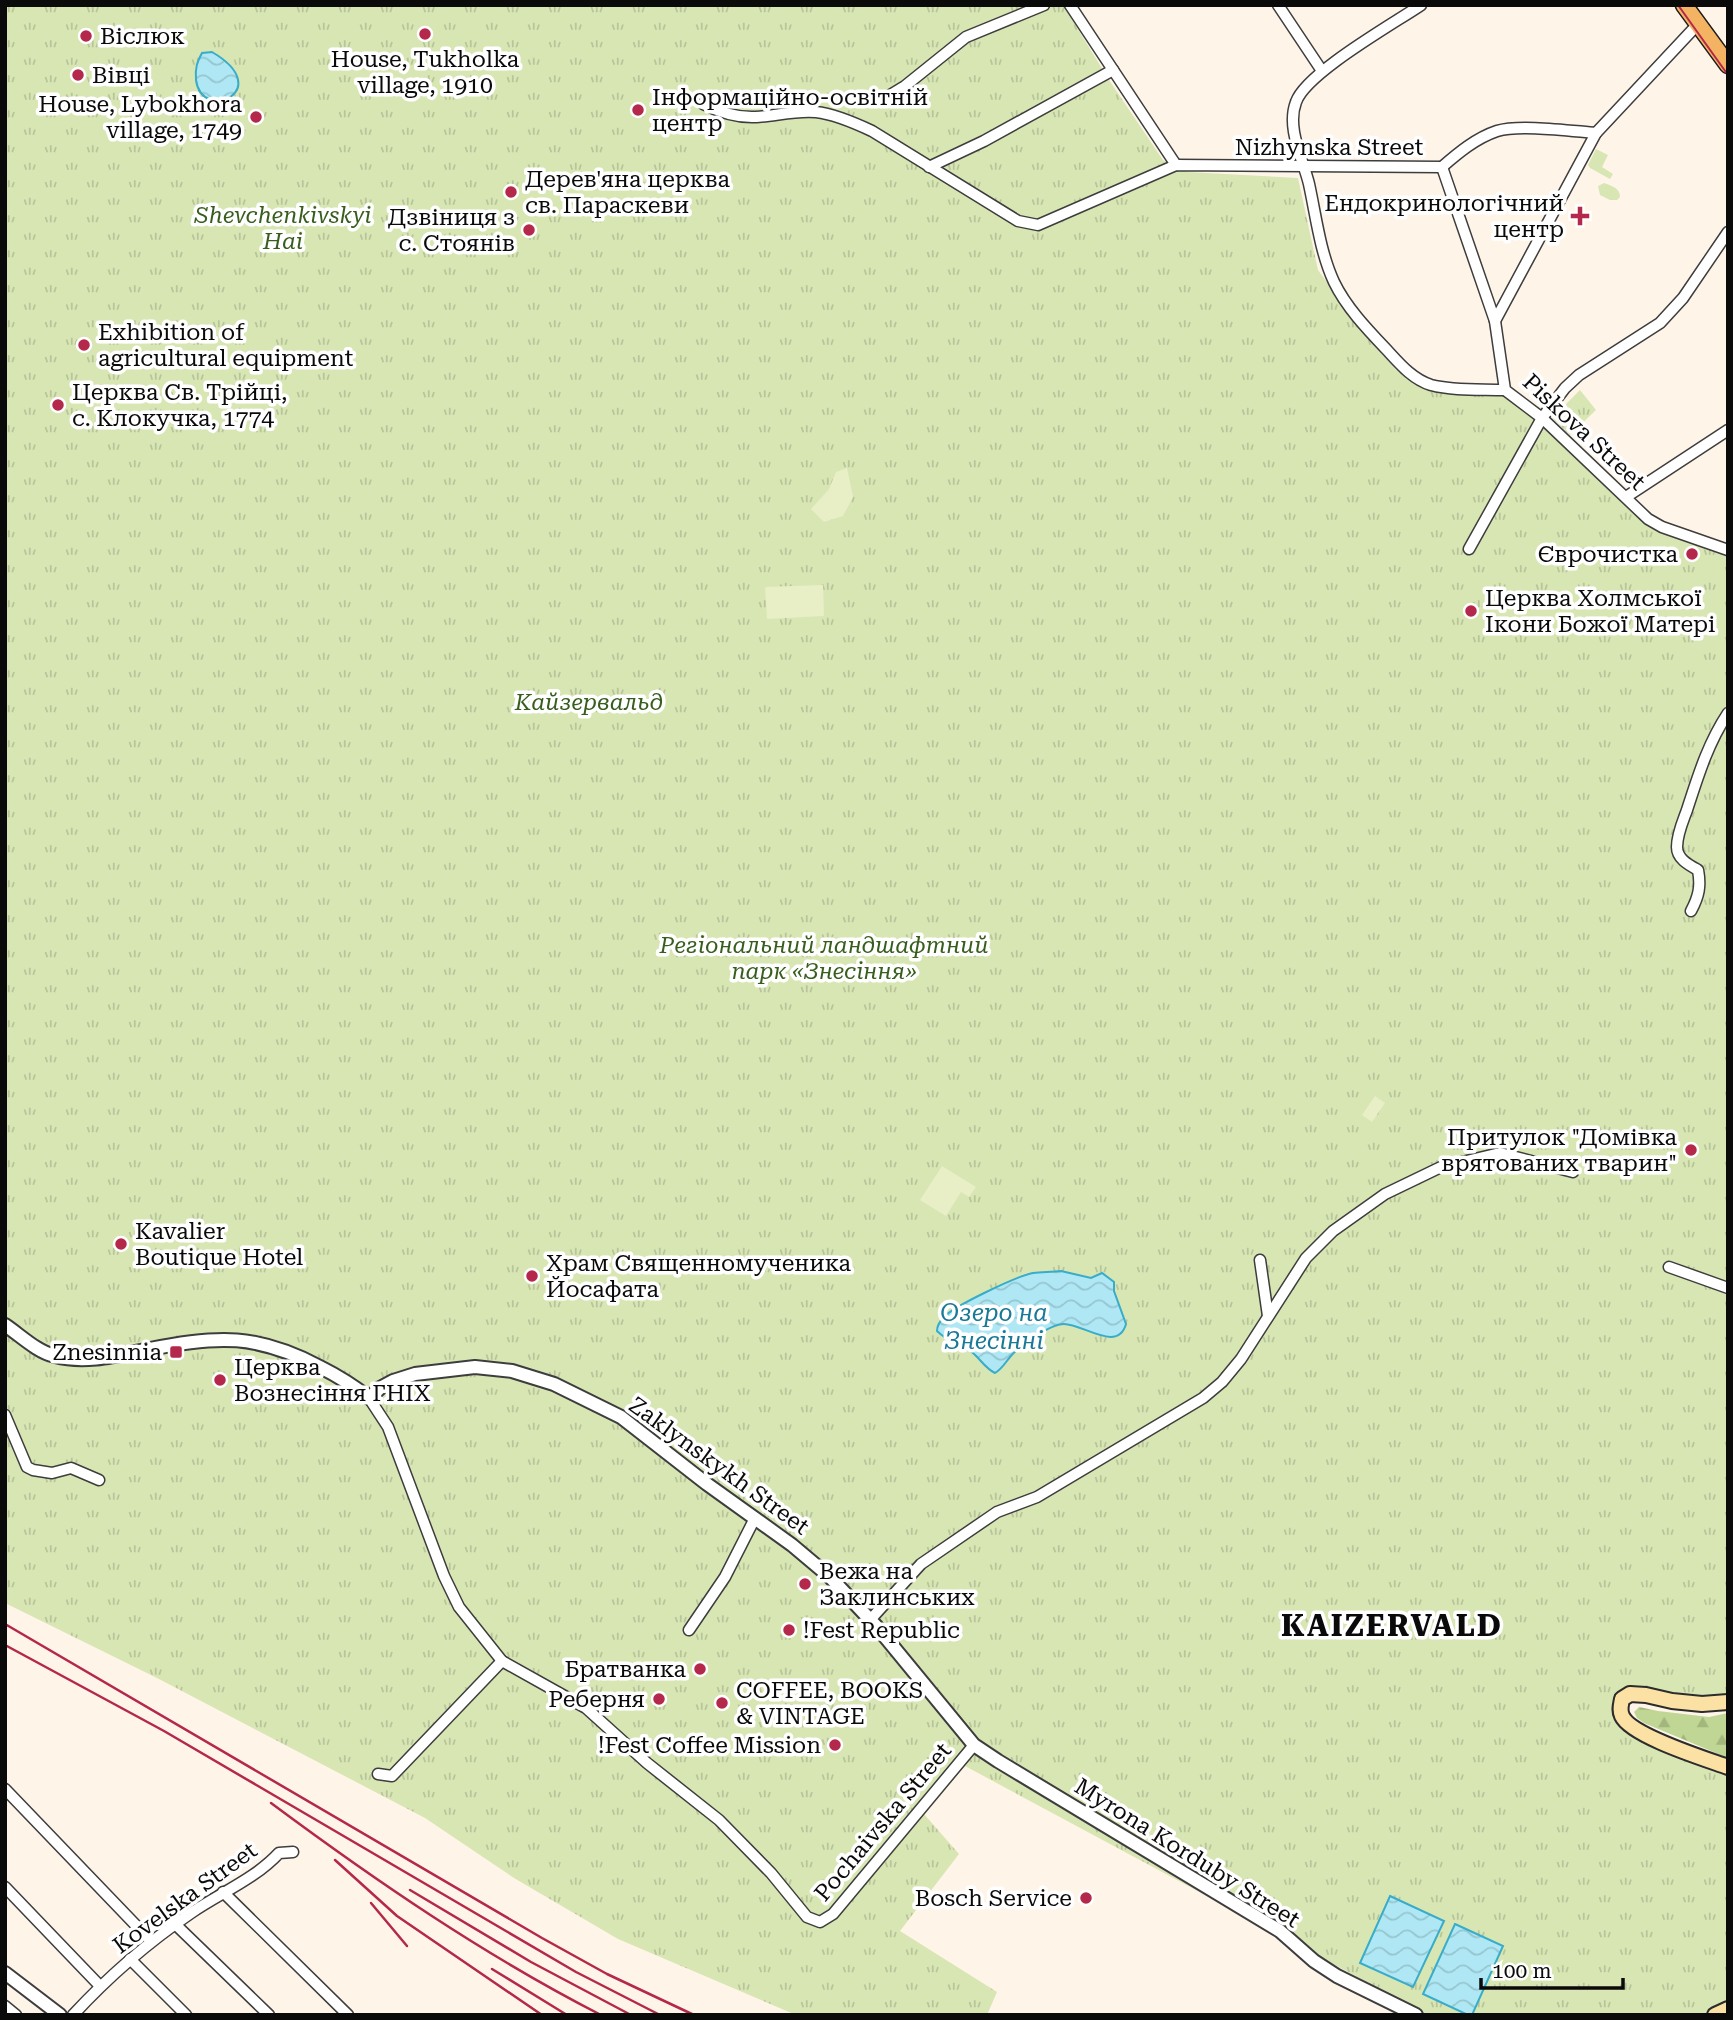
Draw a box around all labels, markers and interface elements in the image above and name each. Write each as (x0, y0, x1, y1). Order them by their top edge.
place label: Віслюк (100, 23, 185, 50)
marker: House, Tukholka village, 1910 (417, 26, 433, 42)
marker: Віслюк (78, 28, 94, 44)
place label: House, Tukholka village, 1910 (331, 46, 520, 99)
place label: Вівці (92, 62, 150, 89)
marker: Вівці (70, 67, 86, 83)
place label: Інформаційно-освітній центр (652, 84, 928, 137)
place label: House, Lybokhora village, 1749 (38, 91, 243, 144)
marker: Інформаційно-освітній центр (630, 102, 646, 118)
marker: House, Lybokhora village, 1749 (248, 109, 264, 125)
street label: Nizhynska Street (1235, 134, 1424, 161)
place label: Дерев'яна церква св. Параскеви (525, 166, 730, 219)
marker: Дерев'яна церква св. Параскеви (503, 184, 519, 200)
place label: Ендокринологічний центр (1324, 190, 1564, 243)
park label: Shevchenkivskyi Hai (194, 202, 371, 255)
place label: Дзвіниця з с. Стоянів (388, 204, 515, 257)
marker: Ендокринологічний центр (1570, 206, 1590, 226)
marker: Дзвіниця з с. Стоянів (521, 222, 537, 238)
place label: Exhibition of agricultural equipment (98, 319, 354, 372)
marker: Exhibition of agricultural equipment (76, 337, 92, 353)
street label: Piskova Street (1517, 368, 1651, 496)
place label: Церква Св. Трійці, с. Клокучка, 1774 (72, 379, 287, 432)
marker: Церква Св. Трійці, с. Клокучка, 1774 (50, 397, 66, 413)
place label: Єврочистка (1538, 541, 1679, 568)
marker: Єврочистка (1684, 546, 1700, 562)
place label: Церква Холмської Ікони Божої Матері (1485, 585, 1715, 638)
marker: Церква Холмської Ікони Божої Матері (1463, 603, 1479, 619)
park label: Кайзервальд (514, 689, 663, 716)
park label: Регіональний ландшафтний парк «Знесіння» (659, 932, 988, 985)
place label: Притулок "Домівка врятованих тварин" (1441, 1124, 1678, 1177)
marker: Притулок "Домівка врятованих тварин" (1683, 1142, 1699, 1158)
place label: Kavalier Boutique Hotel (135, 1218, 303, 1271)
marker: Kavalier Boutique Hotel (113, 1236, 129, 1252)
place label: Храм Священномученика Йосафата (546, 1250, 851, 1303)
marker: Храм Священномученика Йосафата (524, 1268, 540, 1284)
water label: Озеро на Знесінні (940, 1299, 1048, 1355)
place label: Znesinnia (52, 1339, 163, 1366)
marker: Znesinnia (168, 1344, 184, 1360)
place label: Церква Вознесіння ГНІХ (234, 1354, 431, 1407)
marker: Церква Вознесіння ГНІХ (212, 1372, 228, 1388)
street label: Zaklynskykh Street (624, 1392, 815, 1541)
place label: Вежа на Заклинських (819, 1558, 975, 1611)
marker: Вежа на Заклинських (797, 1576, 813, 1592)
district label: KAIZERVALD (1281, 1608, 1503, 1643)
place label: !Fest Republic (803, 1617, 960, 1644)
marker: !Fest Republic (781, 1622, 797, 1638)
place label: Братванка (564, 1656, 687, 1683)
marker: Братванка (692, 1661, 708, 1677)
place label: COFFEE, BOOKS & VINTAGE (736, 1677, 923, 1730)
place label: Реберня (548, 1686, 645, 1713)
marker: Реберня (651, 1691, 667, 1707)
marker: COFFEE, BOOKS & VINTAGE (714, 1695, 730, 1711)
place label: !Fest Coffee Mission (598, 1732, 821, 1759)
street label: Pochaivska Street (809, 1737, 957, 1907)
marker: !Fest Coffee Mission (827, 1737, 843, 1753)
street label: Myrona Korduby Street (1069, 1773, 1305, 1934)
street label: Kovelska Street (108, 1837, 263, 1959)
place label: Bosch Service (915, 1885, 1072, 1912)
marker: Bosch Service (1078, 1890, 1094, 1906)
scale bar (1481, 1946, 1623, 1990)
text: 100 m (1492, 1959, 1552, 1983)

